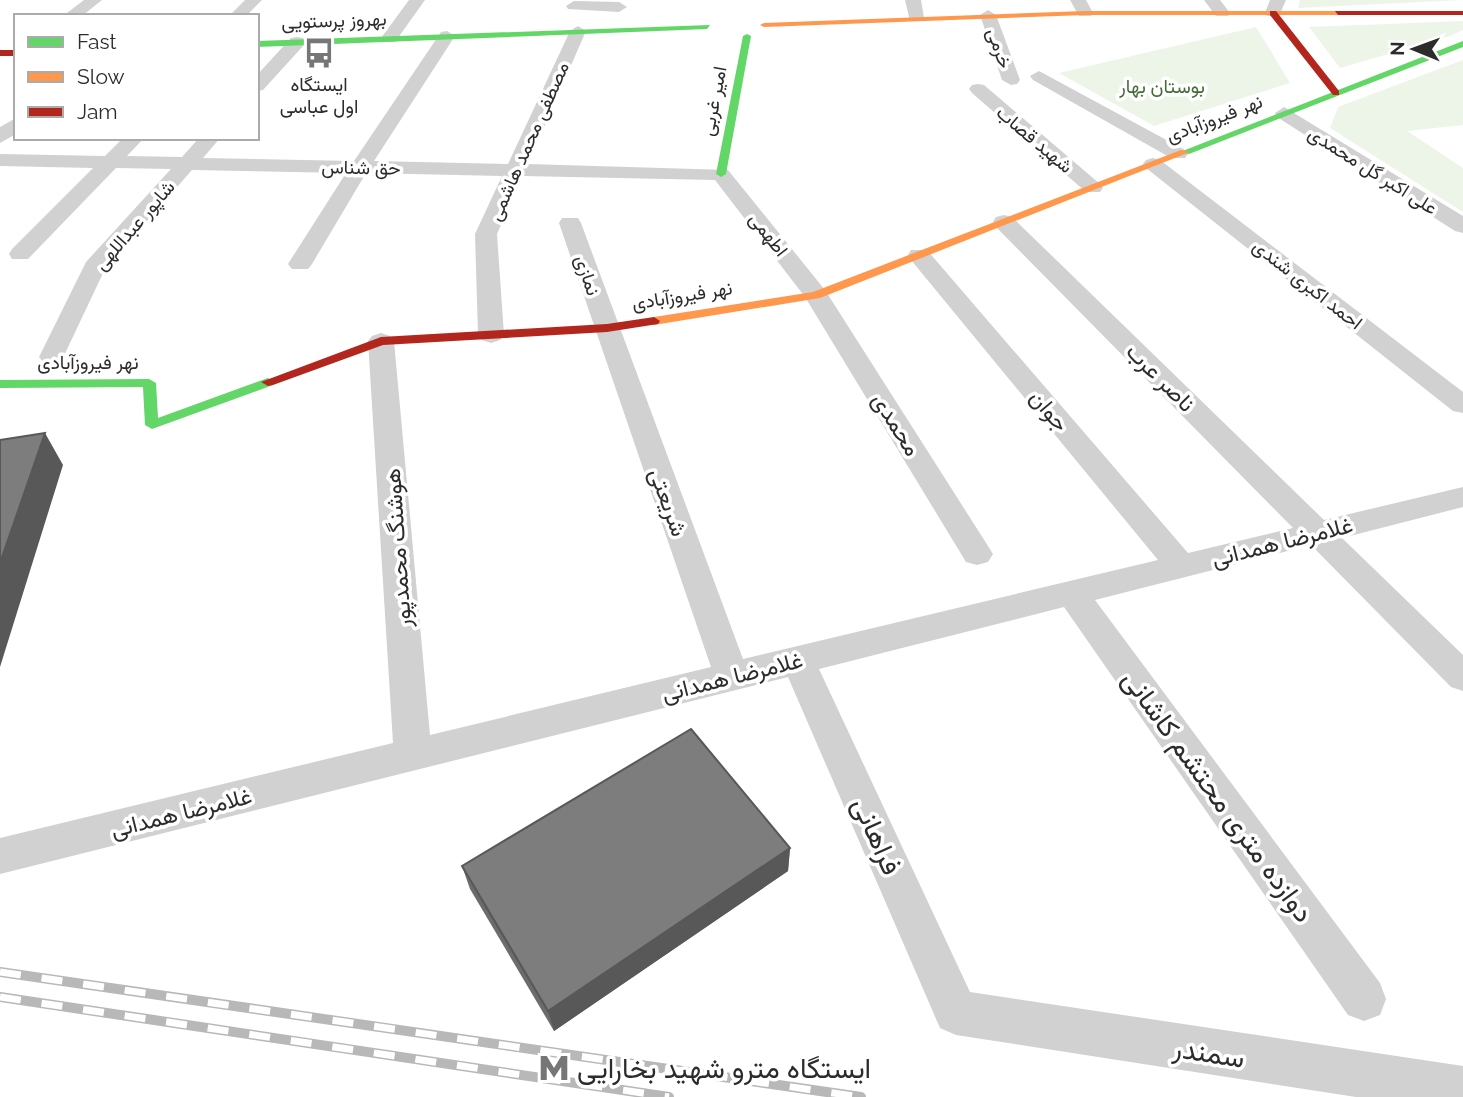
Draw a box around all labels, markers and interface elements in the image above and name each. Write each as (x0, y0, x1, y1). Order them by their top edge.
street label: بهروز پرستویی (281, 7, 387, 36)
legend (14, 14, 259, 140)
north arrow (1379, 14, 1449, 84)
street label: خرمی (982, 25, 1017, 71)
text: Fast (77, 29, 117, 54)
bus stop icon: ایستگاه اول عباسی (302, 36, 336, 70)
text: N (1386, 41, 1408, 56)
street label: مصطفی محمد هاشمی (483, 58, 574, 224)
text: Slow (77, 64, 125, 89)
street label: امیر غربی (695, 64, 732, 138)
place label: ایستگاه اول عباسی (280, 73, 358, 118)
park label: بوستان بهار (1118, 75, 1205, 98)
street label: نهر فیروزآبادی (1163, 90, 1266, 147)
text: Jam (77, 99, 118, 124)
street label: شهید قصاب (992, 101, 1078, 178)
street label: علی اکبر گل محمدی (1304, 121, 1442, 219)
street label: حق شناس (321, 155, 401, 180)
street label: شاپور عبداللهی (89, 176, 181, 276)
street label: اطهمی (744, 208, 793, 261)
street label: احمد اکبری شندی (1248, 234, 1367, 334)
street label: نمازی (570, 252, 605, 298)
street label: نهر فیروزآبادی (630, 276, 734, 315)
street label: ناصر عرب (1120, 337, 1201, 418)
street label: نهر فیروزآبادی (37, 351, 139, 374)
street label: جوان (1023, 383, 1075, 438)
street label: محمدی (866, 387, 927, 461)
street label: شریعتی (642, 464, 694, 540)
street label: هوشنگ محمدپور (378, 467, 419, 629)
street label: غلامرضا همدانی (1209, 510, 1356, 574)
street label: غلامرضا همدانی (659, 645, 806, 709)
street label: دوازده متری محتشم کاشانی (1114, 663, 1321, 930)
street label: غلامرضا همدانی (108, 781, 255, 845)
street label: فراهانی (845, 792, 909, 880)
street label: سمندر (1170, 1031, 1247, 1076)
metro station icon: ایستگاه مترو شهید بخارایی (537, 1051, 571, 1085)
place label: ایستگاه مترو شهید بخارایی (577, 1052, 871, 1086)

